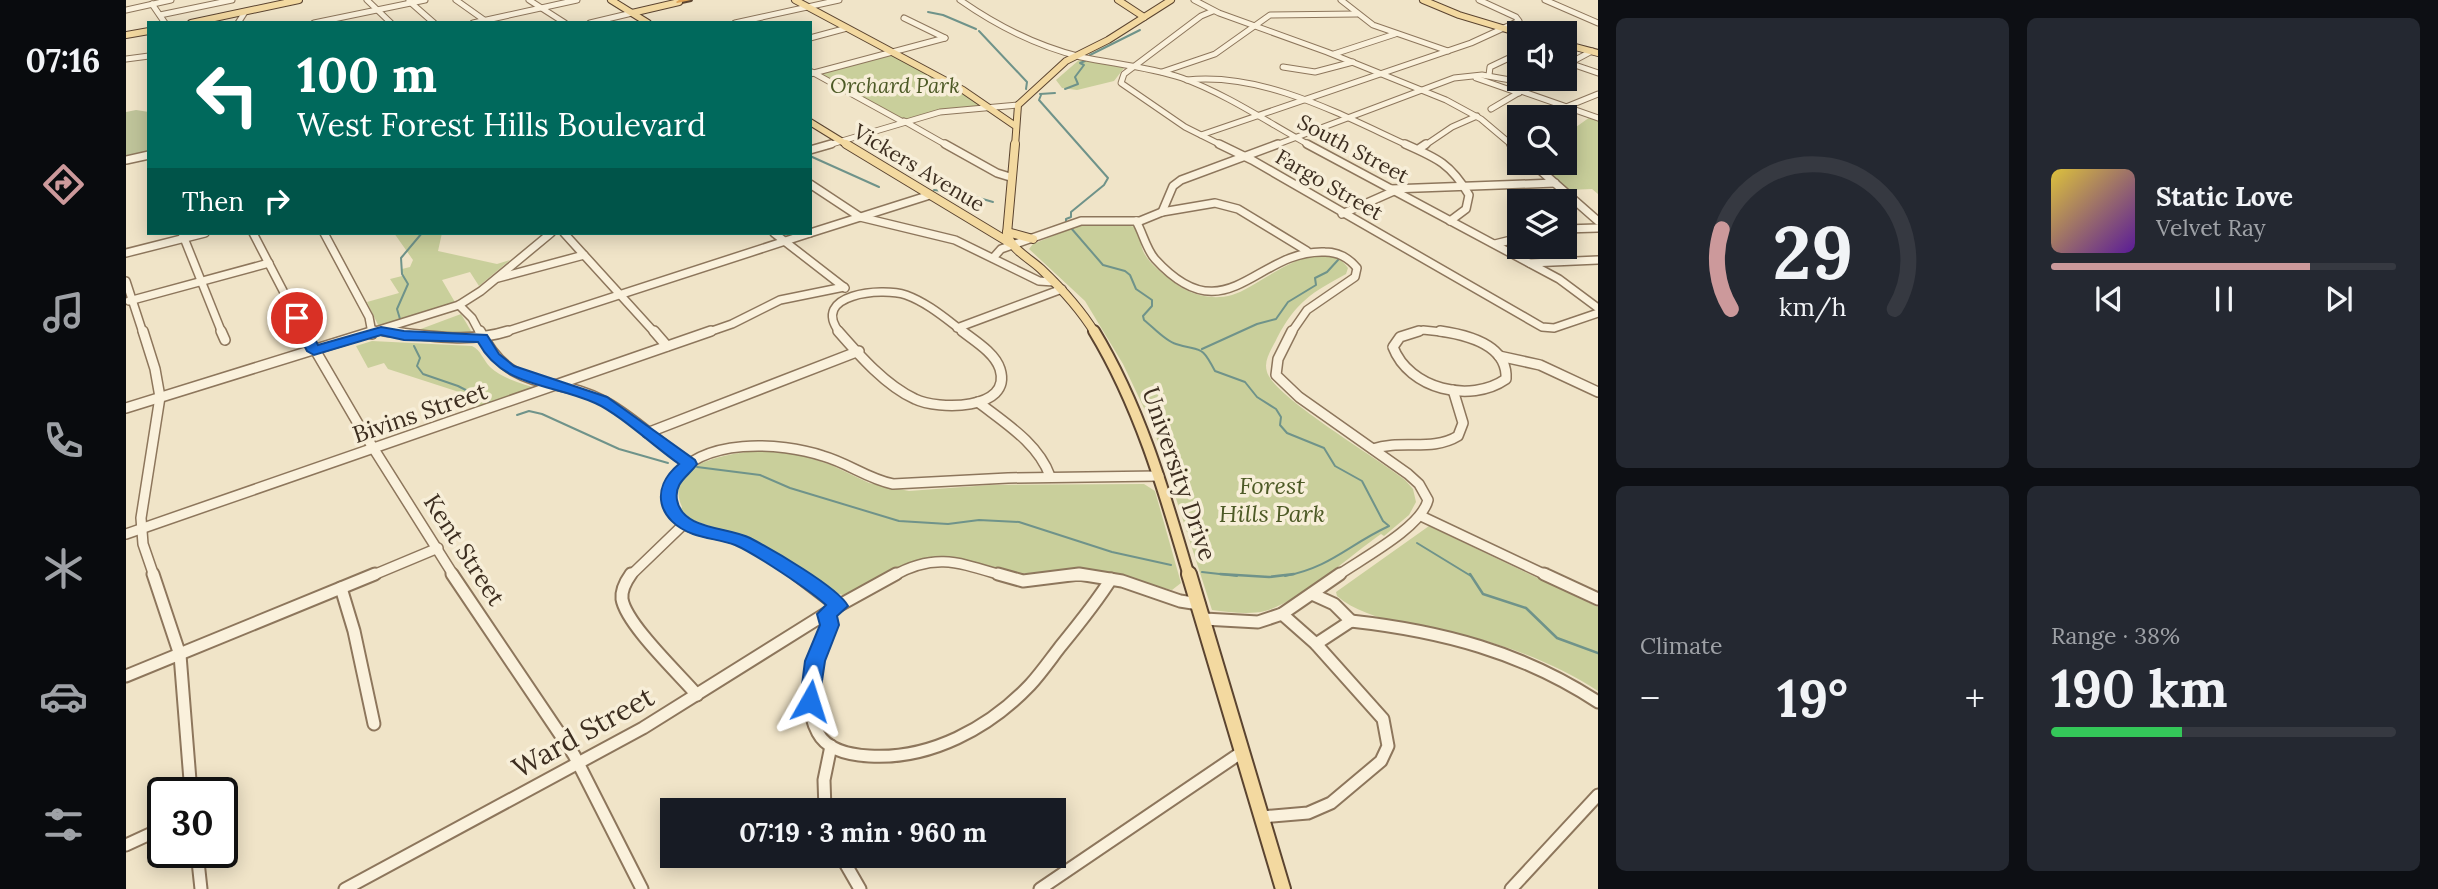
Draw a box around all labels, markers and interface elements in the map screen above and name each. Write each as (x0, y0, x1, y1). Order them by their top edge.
map controls (1507, 21, 1577, 259)
button: sound (1507, 21, 1577, 91)
text: 07:16 (26, 40, 100, 81)
text: 100 m (297, 43, 437, 105)
icon: left (182, 49, 273, 140)
park label: Orchard Park (830, 72, 960, 99)
text: West Forest Hills Boulevard (297, 104, 706, 145)
button: search (1507, 105, 1577, 175)
street label: South Street (1293, 108, 1414, 190)
street label: Vickers Avenue (848, 117, 990, 217)
street label: Fargo Street (1271, 143, 1388, 227)
icon: directions (39, 160, 88, 209)
text: Static Love (2156, 180, 2293, 213)
icon: right (258, 182, 296, 220)
text: Then (182, 185, 244, 218)
button: layers (1507, 189, 1577, 259)
text: 29 (1772, 207, 1853, 300)
text: Velvet Ray (2156, 213, 2266, 242)
icon: previous (2090, 280, 2128, 318)
icon: pause (2205, 280, 2243, 318)
icon: next (2320, 280, 2358, 318)
icon: music (39, 288, 88, 337)
pin (267, 288, 327, 348)
text: km/h (1779, 291, 1846, 323)
icon: arrive (278, 299, 316, 337)
street label: Bivins Street (348, 375, 492, 450)
street label: University Drive (1135, 383, 1224, 565)
icon: phone (39, 416, 88, 465)
park label: Forest Hills Park (1219, 470, 1325, 529)
street label: Kent Street (417, 488, 512, 612)
icon: climate (39, 544, 88, 593)
text: Range · 38% (2051, 621, 2180, 650)
text: Climate (1640, 631, 1722, 660)
text: 190 km (2051, 655, 2228, 721)
position arrow (773, 664, 847, 738)
text: 19° (1777, 665, 1848, 731)
icon: car (39, 672, 88, 721)
text: − (1640, 674, 1660, 722)
text: + (1965, 674, 1985, 722)
street label: Ward Street (506, 678, 660, 786)
speed limit sign: 30 (147, 777, 238, 868)
icon: filters (39, 800, 88, 849)
text: 07:19 · 3 min · 960 m (739, 816, 987, 849)

